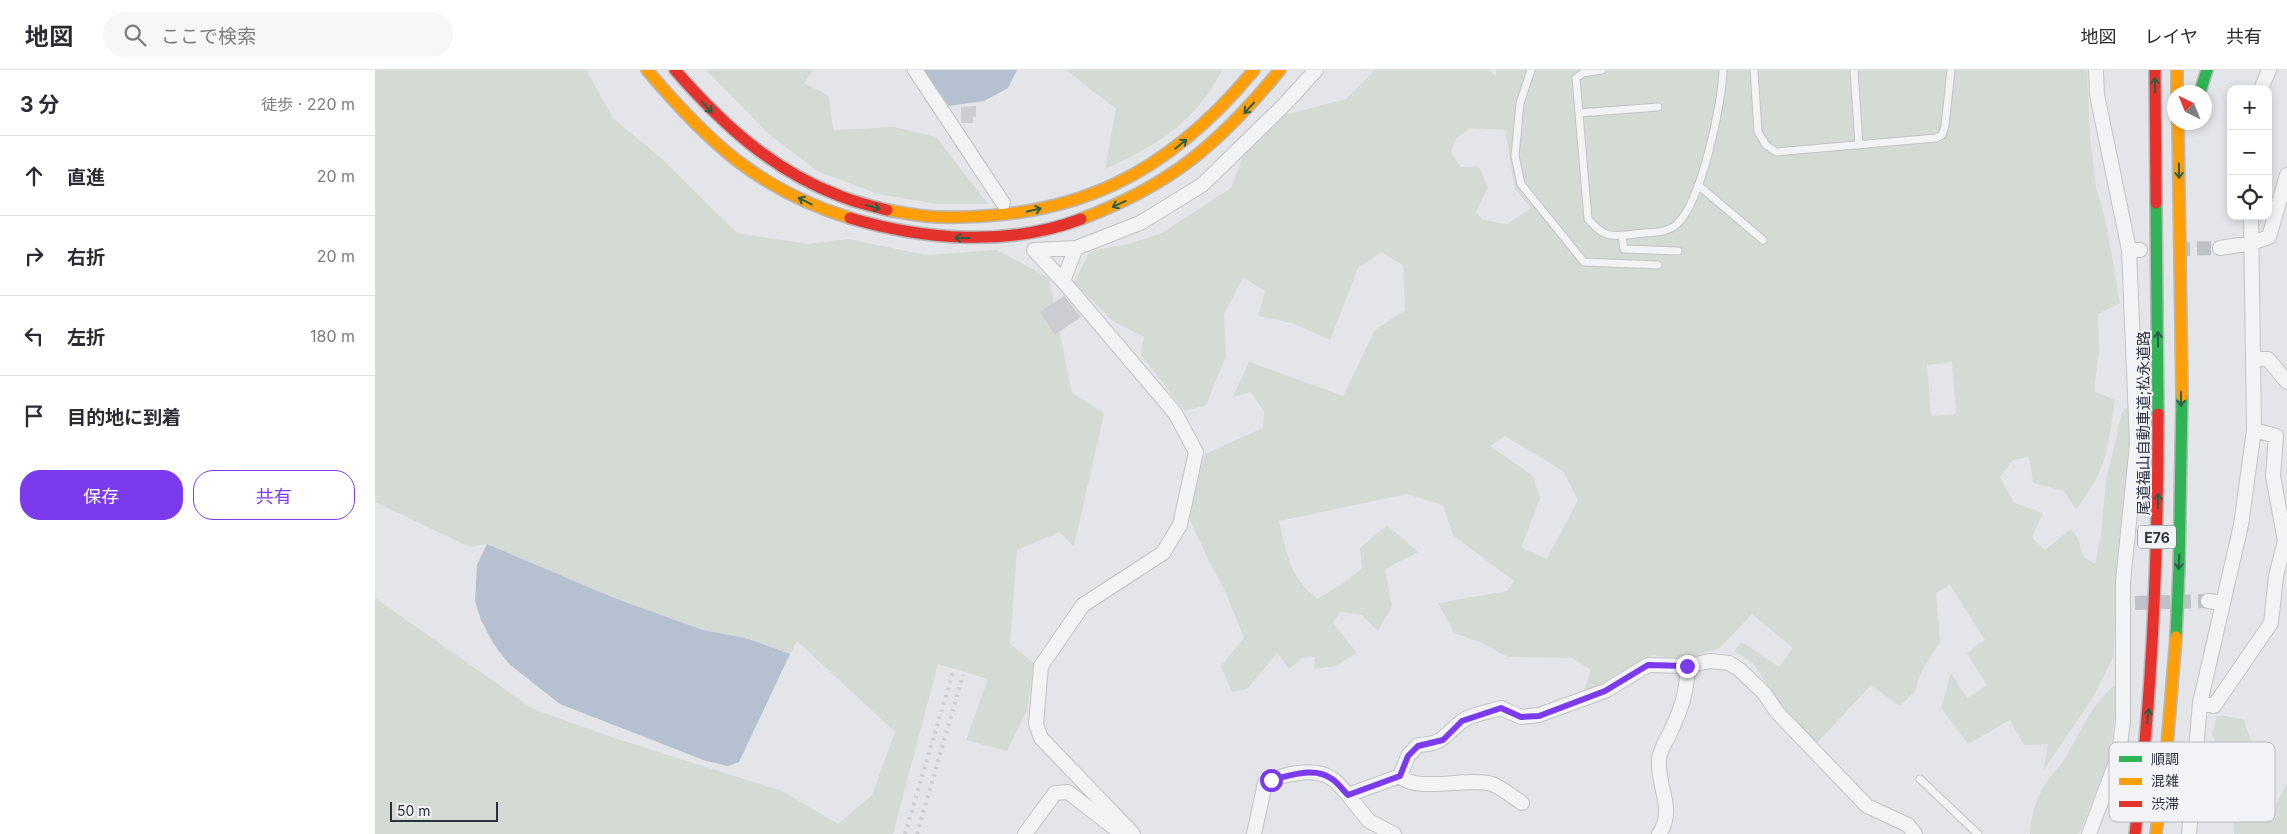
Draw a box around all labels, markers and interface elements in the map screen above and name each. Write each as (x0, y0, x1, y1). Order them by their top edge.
search box (103, 12, 453, 57)
icon: search (121, 21, 149, 49)
text: 地図 (25, 22, 73, 51)
text: ここで検索 (161, 25, 256, 48)
text: 地図 (2081, 26, 2117, 47)
text: レイヤ (2145, 26, 2198, 47)
text: 共有 (2226, 26, 2262, 47)
one-way arrow (2150, 78, 2160, 94)
north arrow (2167, 85, 2212, 130)
map controls (2227, 85, 2272, 220)
button: + (2227, 85, 2272, 130)
text: 3 分 (20, 92, 60, 117)
text: 徒歩 · 220 m (261, 94, 355, 114)
one-way arrow (701, 101, 713, 113)
one-way arrow (1243, 101, 1255, 114)
button: − (2227, 130, 2272, 175)
one-way arrow (1174, 138, 1187, 149)
icon: ahead (20, 162, 48, 190)
one-way arrow (2174, 162, 2184, 179)
text: 直進 (67, 166, 105, 189)
text: 20 m (317, 166, 355, 186)
button: locate (2227, 175, 2272, 220)
one-way arrow (798, 196, 813, 205)
one-way arrow (1112, 199, 1127, 209)
one-way arrow (865, 203, 881, 212)
one-way arrow (1026, 205, 1042, 214)
one-way arrow (954, 233, 970, 243)
icon: right (20, 242, 48, 270)
text: 右折 (67, 246, 105, 269)
text: 20 m (317, 246, 355, 266)
icon: left (20, 322, 48, 350)
text: 左折 (67, 326, 105, 349)
text: 180 m (310, 326, 355, 346)
street label: 尾道福山自動車道;松永道路 (2134, 331, 2153, 515)
one-way arrow (2153, 331, 2163, 348)
one-way arrow (2176, 390, 2186, 407)
icon: arrive (20, 402, 48, 430)
text: 目的地に到着 (67, 406, 181, 429)
button: 保存 (20, 470, 183, 520)
button: 共有 (193, 470, 355, 520)
one-way arrow (2153, 494, 2163, 510)
road number: E76 (2138, 526, 2176, 548)
one-way arrow (2174, 553, 2183, 569)
route end (1676, 655, 1699, 678)
one-way arrow (2144, 708, 2153, 724)
legend (2109, 742, 2275, 822)
text: 順調 (2151, 750, 2179, 767)
route start (1260, 769, 1283, 792)
text: 混雑 (2151, 772, 2179, 789)
text: 渋滞 (2151, 795, 2179, 812)
scale bar (390, 799, 497, 822)
text: 50 m (397, 802, 431, 819)

